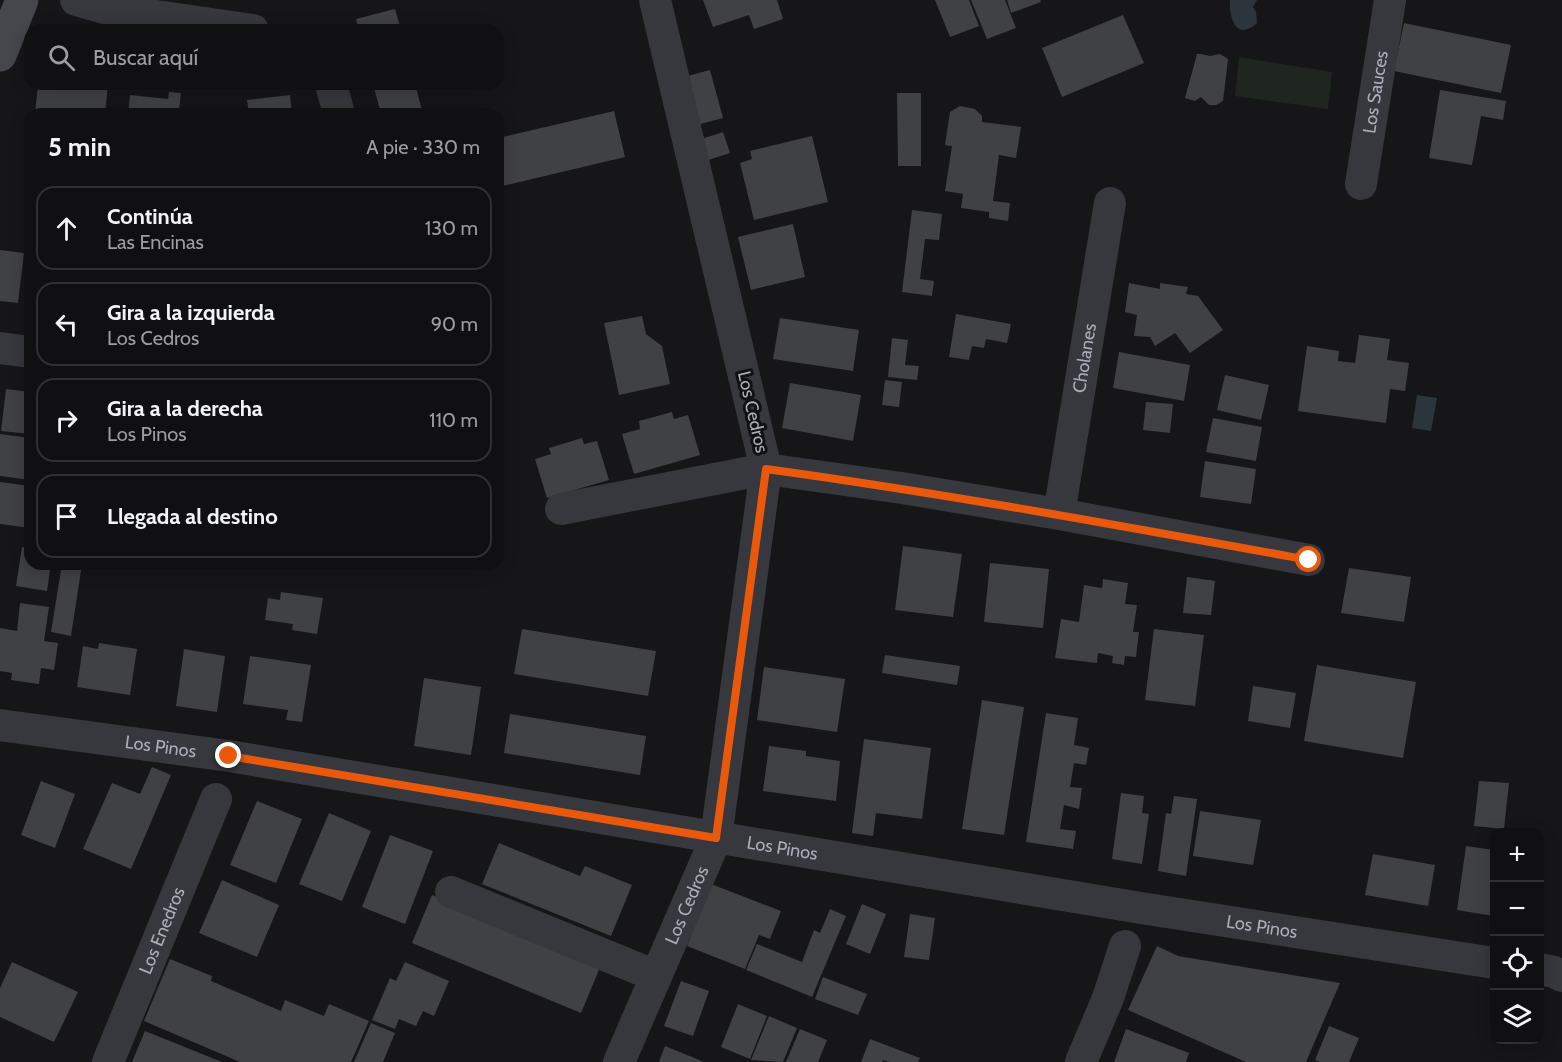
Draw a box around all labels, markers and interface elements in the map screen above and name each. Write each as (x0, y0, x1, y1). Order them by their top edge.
search box (24, 24, 504, 90)
icon: search (45, 41, 78, 74)
text: Buscar aquí (93, 44, 198, 71)
street label: Los Sauces (1358, 49, 1393, 135)
text: 5 min (48, 131, 111, 163)
text: A pie · 330 m (366, 135, 480, 159)
text: Continúa (107, 203, 193, 230)
icon: ahead (50, 212, 83, 245)
text: 130 m (425, 216, 478, 240)
text: Las Encinas (107, 230, 204, 254)
text: Gira a la izquierda (107, 299, 275, 326)
icon: left (50, 308, 83, 341)
text: 90 m (431, 312, 478, 336)
street label: Cholanes (1068, 322, 1101, 395)
text: Los Cedros (107, 326, 199, 350)
street label: Los Cedros (733, 369, 773, 455)
text: Gira a la derecha (107, 395, 263, 422)
icon: right (50, 404, 83, 437)
text: 110 m (429, 408, 478, 432)
text: Los Pinos (107, 422, 187, 446)
icon: arrive (50, 500, 83, 533)
text: Llegada al destino (107, 503, 278, 530)
route start (1295, 546, 1321, 572)
street label: Los Pinos (124, 731, 198, 762)
route end (215, 742, 241, 768)
map controls (1490, 828, 1544, 1044)
button: + (1490, 828, 1544, 882)
street label: Los Pinos (745, 831, 819, 865)
street label: Los Cedros (660, 863, 714, 948)
button: − (1490, 882, 1544, 936)
street label: Los Enedros (134, 884, 190, 977)
street label: Los Pinos (1225, 910, 1299, 943)
button: locate (1490, 936, 1544, 990)
button: layers (1490, 990, 1544, 1044)

